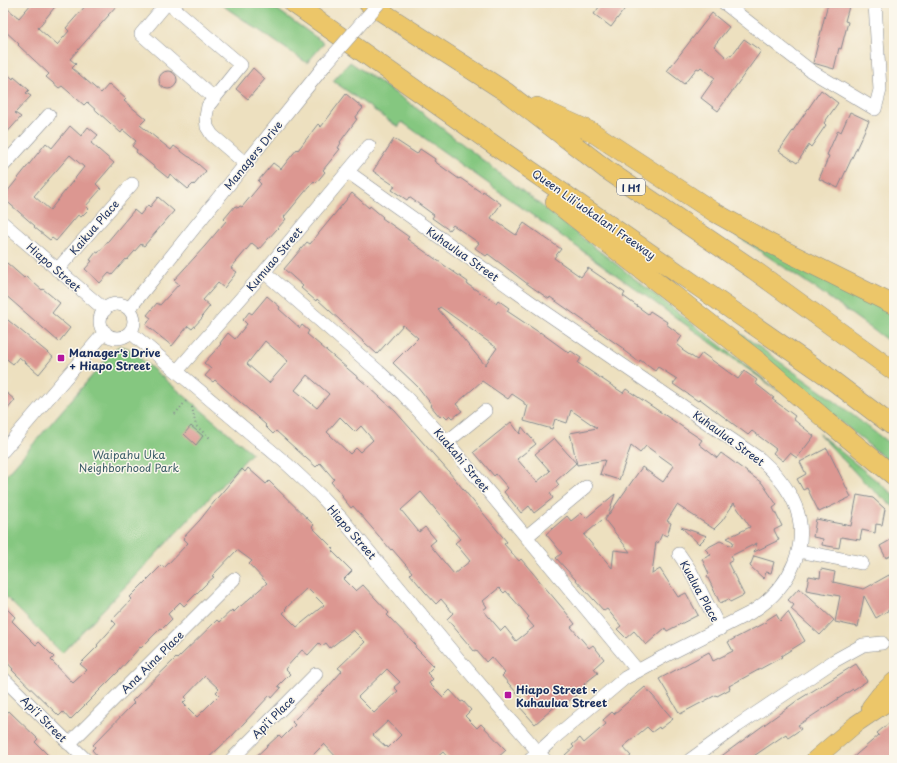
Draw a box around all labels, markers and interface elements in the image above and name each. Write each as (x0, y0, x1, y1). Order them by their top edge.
street label: Managers Drive (220, 117, 286, 193)
street label: Queen Liliʻuokalani Freeway (529, 165, 659, 263)
road number: I H1 (617, 179, 645, 195)
street label: Kaikua Place (65, 196, 123, 258)
street label: Kumuao Street (242, 223, 306, 295)
street label: Kuhaulua Street (423, 223, 503, 286)
street label: Hiapo Street (23, 238, 85, 296)
place label: Manager's Drive + Hiapo Street (69, 344, 160, 374)
marker: Manager's Drive + Hiapo Street (56, 353, 66, 363)
street label: Kuhaulua Street (690, 406, 769, 470)
street label: Kuakahi Street (430, 424, 494, 496)
park label: Waipahu Uka Neighborhood Park (79, 446, 179, 476)
street label: Hiapo Street (323, 501, 381, 563)
street label: Kualua Place (676, 557, 724, 625)
street label: Ana Aina Place (117, 627, 187, 697)
place label: Hiapo Street + Kuhaulua Street (516, 681, 607, 711)
marker: Hiapo Street + Kuhaulua Street (503, 690, 513, 700)
street label: Apiʻi Place (248, 691, 299, 742)
street label: Apiʻi Street (17, 692, 71, 746)

